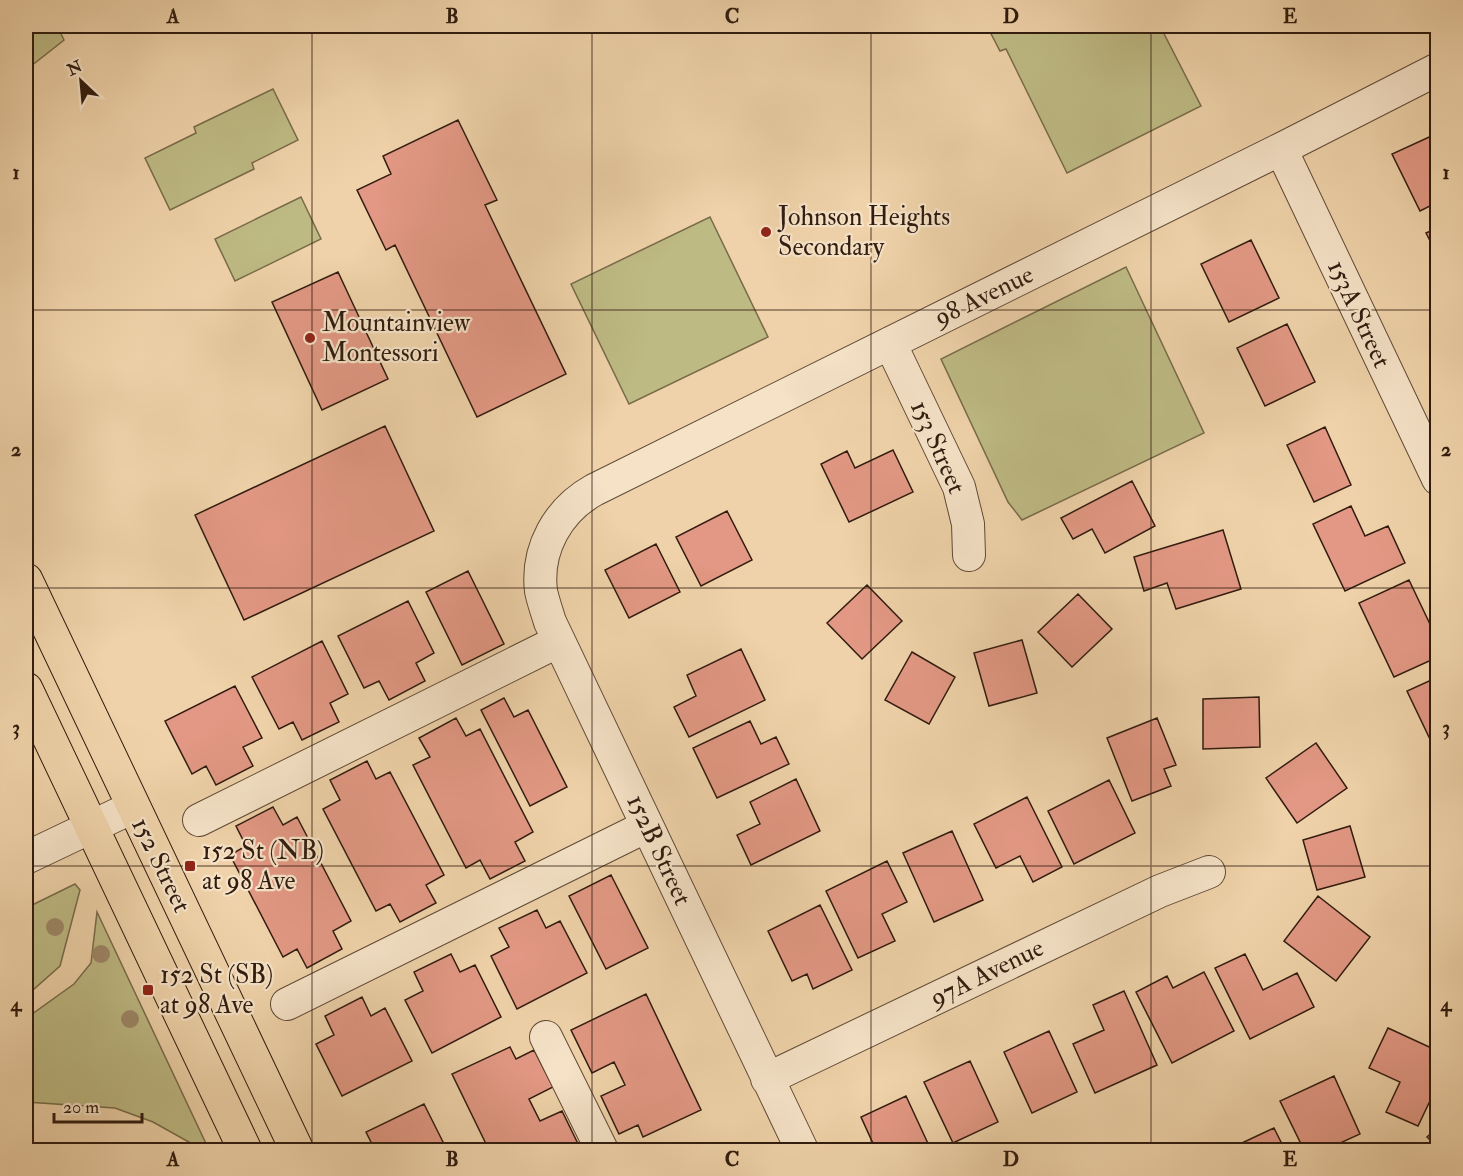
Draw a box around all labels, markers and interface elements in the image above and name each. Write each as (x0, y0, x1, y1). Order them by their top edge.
text: A (166, 4, 180, 29)
text: B (445, 4, 459, 29)
text: C (725, 4, 739, 29)
text: D (1003, 4, 1019, 29)
text: E (1283, 4, 1298, 29)
north arrow (51, 51, 111, 111)
text: N (63, 56, 86, 81)
text: 1 (12, 160, 20, 185)
text: 1 (1442, 160, 1450, 185)
place label: Johnson Heights Secondary (777, 201, 950, 263)
marker: Johnson Heights Secondary (759, 225, 773, 239)
street label: 153A Street (1320, 255, 1398, 373)
street label: 98 Avenue (927, 258, 1039, 335)
place label: Mountainview Montessori (322, 307, 471, 369)
marker: Mountainview Montessori (303, 331, 317, 345)
street label: 153 Street (903, 395, 973, 499)
text: 2 (11, 437, 21, 462)
text: 2 (1441, 437, 1451, 462)
text: 3 (12, 715, 20, 740)
text: 3 (1442, 715, 1450, 740)
street label: 152B Street (619, 789, 699, 911)
street label: 152 Street (124, 812, 198, 918)
place label: 152 St (NB) at 98 Ave (202, 835, 324, 897)
marker: 152 St (NB) at 98 Ave (183, 859, 197, 873)
street label: 97A Avenue (923, 932, 1049, 1015)
place label: 152 St (SB) at 98 Ave (160, 959, 273, 1021)
marker: 152 St (SB) at 98 Ave (141, 983, 155, 997)
text: 4 (10, 992, 23, 1017)
text: 4 (1440, 992, 1453, 1017)
scale bar (54, 1086, 142, 1124)
text: 20 m (63, 1096, 99, 1119)
text: A (166, 1147, 180, 1172)
text: B (445, 1147, 459, 1172)
text: C (725, 1147, 739, 1172)
text: D (1003, 1147, 1019, 1172)
text: E (1283, 1147, 1298, 1172)

